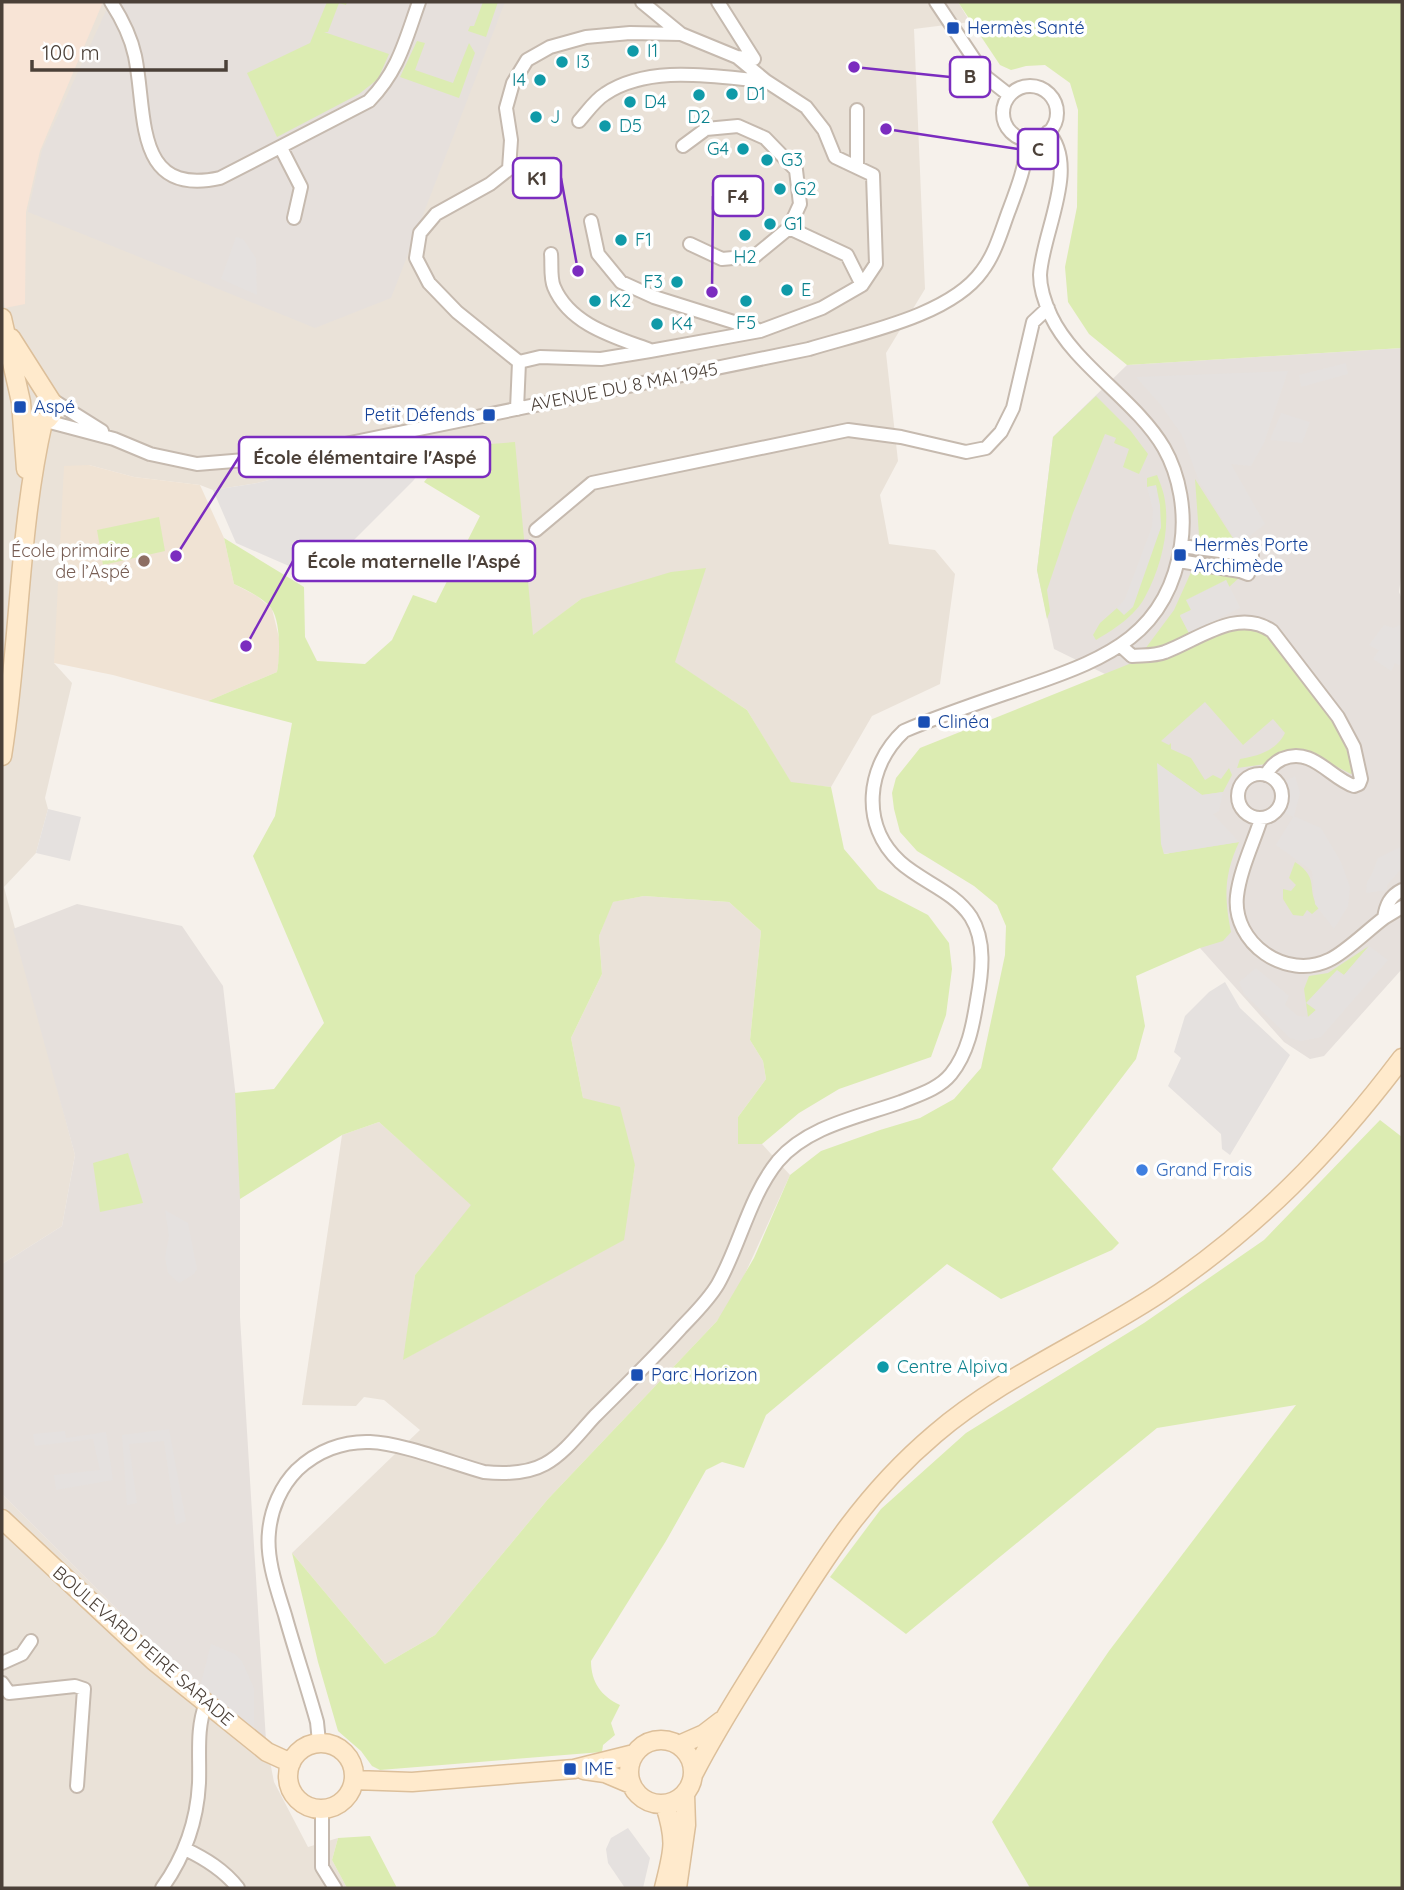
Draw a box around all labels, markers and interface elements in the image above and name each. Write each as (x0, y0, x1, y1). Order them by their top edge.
place label: Hermès Santé (967, 16, 1085, 39)
marker: Hermès Santé (945, 20, 961, 36)
scale bar (32, 28, 226, 72)
text: 100 m (42, 39, 100, 65)
place label: I1 (647, 39, 658, 62)
marker: I1 (625, 43, 641, 59)
place label: I3 (576, 50, 590, 73)
marker: I3 (554, 54, 570, 70)
callout: B (950, 57, 990, 97)
text: B (964, 64, 976, 88)
place label: I4 (512, 68, 526, 91)
marker: I4 (532, 72, 548, 88)
place label: D1 (746, 82, 766, 105)
marker: D1 (724, 86, 740, 102)
marker: D2 (691, 87, 707, 103)
place label: D4 (644, 90, 666, 113)
marker: D4 (622, 94, 638, 110)
place label: J (550, 105, 560, 128)
place label: D2 (688, 105, 710, 128)
marker: J (528, 109, 544, 125)
place label: D5 (619, 114, 642, 137)
marker: D5 (597, 118, 613, 134)
callout: C (1018, 129, 1058, 169)
place label: G4 (707, 137, 729, 160)
text: C (1032, 137, 1044, 161)
marker: G4 (735, 141, 751, 157)
place label: G3 (781, 148, 803, 171)
marker: G3 (759, 152, 775, 168)
callout: K1 (513, 158, 561, 198)
text: K1 (527, 166, 547, 190)
callout: F4 (713, 176, 763, 216)
place label: G2 (794, 177, 817, 200)
marker: G2 (772, 181, 788, 197)
text: F4 (727, 184, 749, 208)
place label: G1 (784, 212, 803, 235)
marker: G1 (762, 216, 778, 232)
marker: H2 (737, 227, 753, 243)
place label: F1 (635, 228, 652, 251)
marker: F1 (613, 232, 629, 248)
place label: H2 (734, 245, 756, 268)
place label: F3 (643, 270, 663, 293)
marker: F3 (669, 274, 685, 290)
place label: E (801, 278, 811, 301)
marker: E (779, 282, 795, 298)
place label: K2 (609, 289, 631, 312)
marker: K2 (587, 293, 603, 309)
marker: F5 (738, 293, 754, 309)
place label: F5 (736, 311, 756, 334)
place label: K4 (671, 312, 693, 335)
marker: K4 (649, 316, 665, 332)
street label: AVENUE DU 8 MAI 1945 (528, 357, 720, 416)
place label: Aspé (34, 395, 75, 418)
marker: Aspé (12, 399, 28, 415)
place label: Petit Défends (364, 403, 475, 426)
marker: Petit Défends (481, 407, 497, 423)
callout: École élémentaire l'Aspé (239, 437, 490, 477)
text: École élémentaire l'Aspé (253, 445, 477, 469)
place label: Hermès Porte Archimède (1194, 533, 1309, 577)
place label: École primaire de l’Aspé (11, 539, 130, 583)
callout: École maternelle l'Aspé (293, 541, 535, 581)
marker: Hermès Porte Archimède (1172, 547, 1188, 563)
text: École maternelle l'Aspé (307, 549, 521, 573)
marker: École primaire de l’Aspé (136, 553, 152, 569)
place label: Clinéa (938, 710, 989, 733)
marker: Clinéa (916, 714, 932, 730)
place label: Grand Frais (1156, 1158, 1252, 1181)
marker: Grand Frais (1134, 1162, 1150, 1178)
place label: Centre Alpiva (897, 1355, 1008, 1378)
marker: Centre Alpiva (875, 1359, 891, 1375)
place label: Parc Horizon (651, 1363, 758, 1386)
marker: Parc Horizon (629, 1367, 645, 1383)
street label: BOULEVARD PEIRE SARADE (48, 1561, 239, 1731)
place label: IME (584, 1757, 614, 1780)
marker: IME (562, 1761, 578, 1777)

